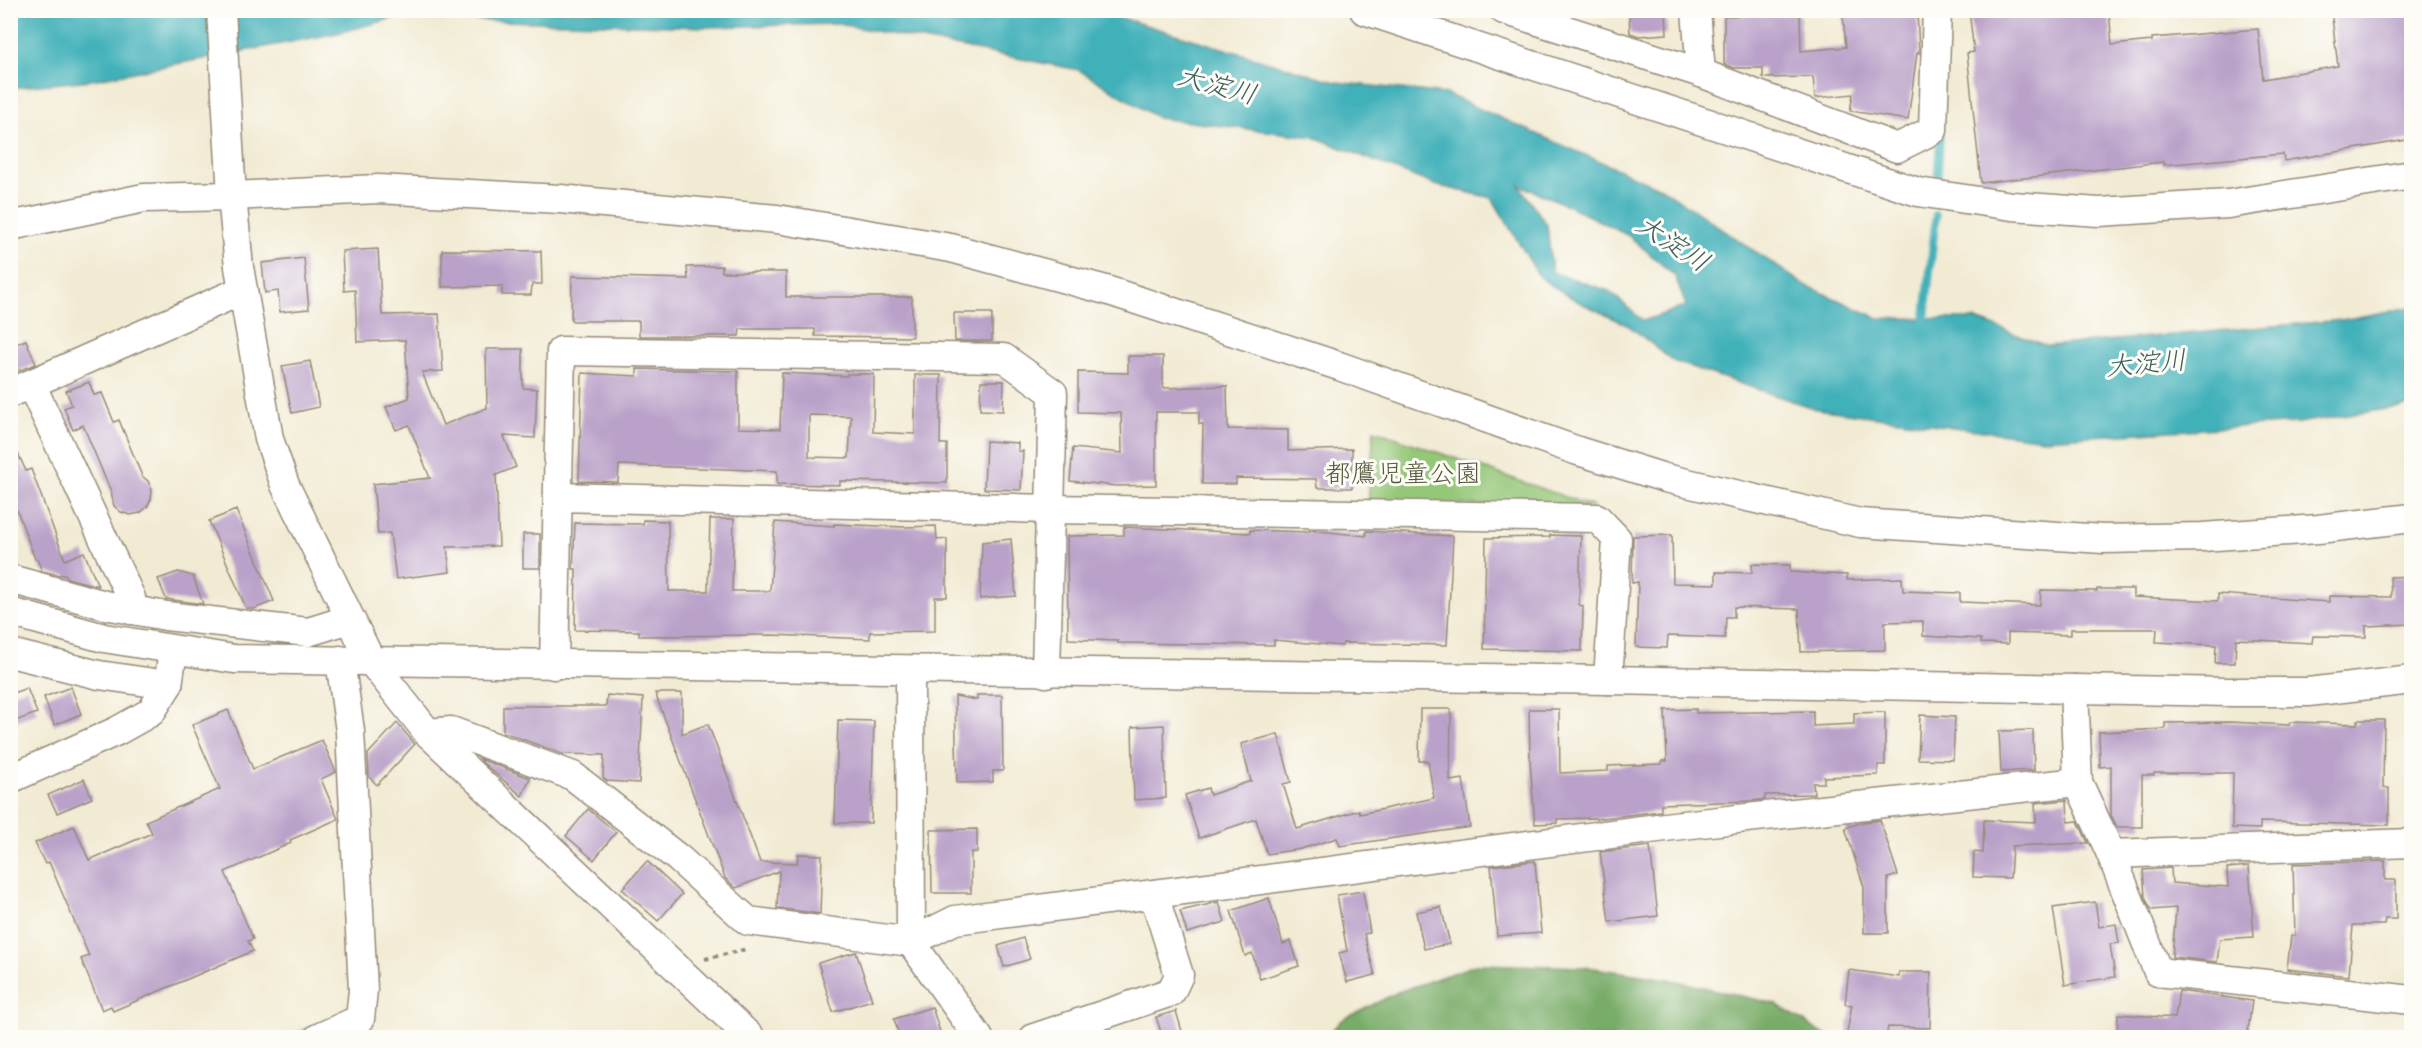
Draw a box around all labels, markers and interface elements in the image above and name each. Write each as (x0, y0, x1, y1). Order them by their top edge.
water label: 大淀川 (1173, 58, 1261, 112)
water label: 大淀川 (1630, 207, 1716, 279)
water label: 大淀川 (2104, 343, 2188, 383)
park label: 都鷹児童公園 (1325, 457, 1481, 490)

